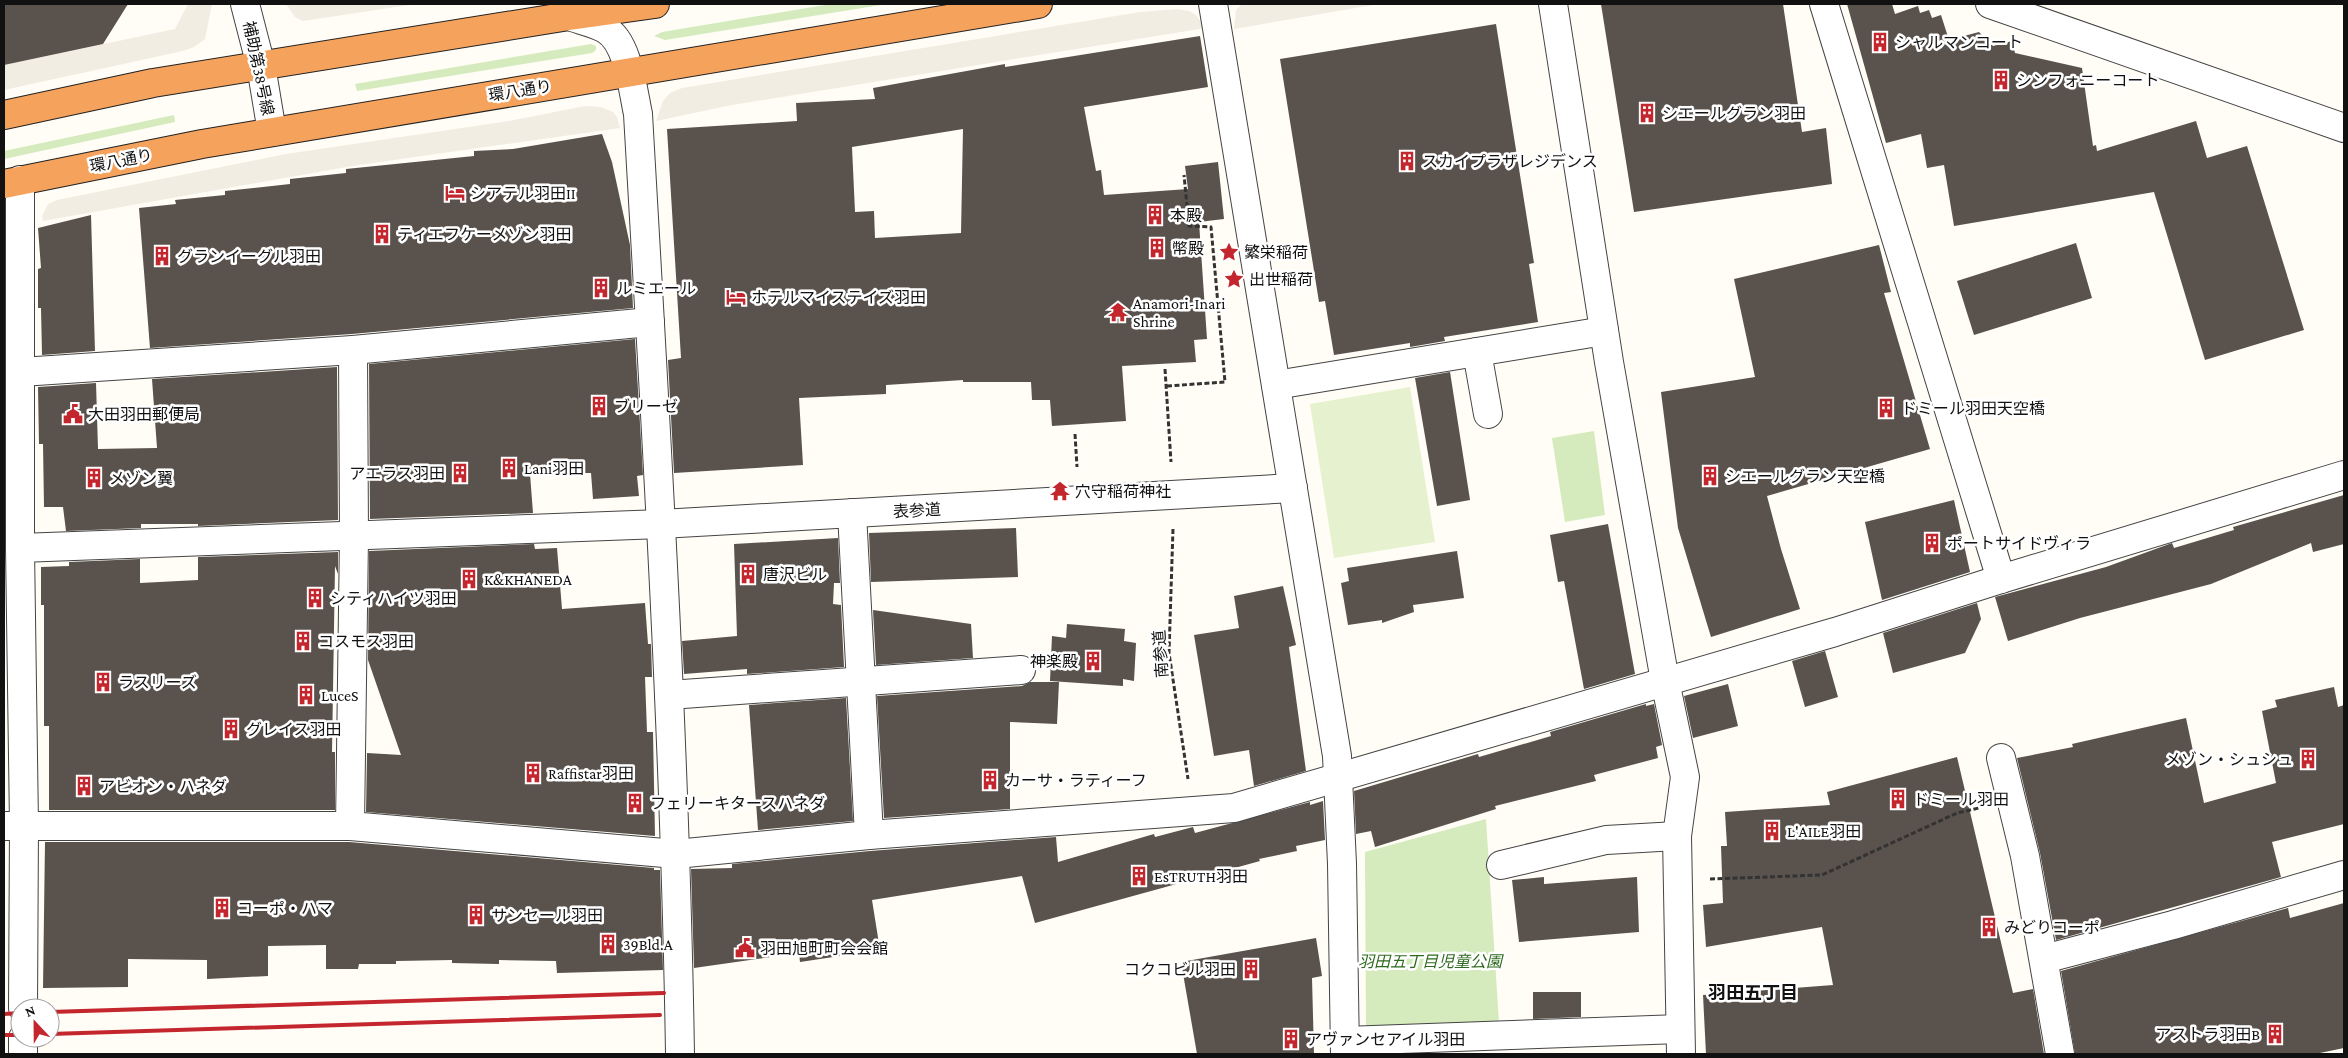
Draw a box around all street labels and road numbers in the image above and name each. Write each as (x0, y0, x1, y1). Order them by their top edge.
street label: 補助第38号線 (240, 19, 277, 117)
street label: 環八通り (487, 77, 553, 104)
street label: 環八通り (88, 146, 154, 175)
street label: 表参道 (893, 501, 941, 520)
street label: 南参道 (1150, 629, 1171, 679)

